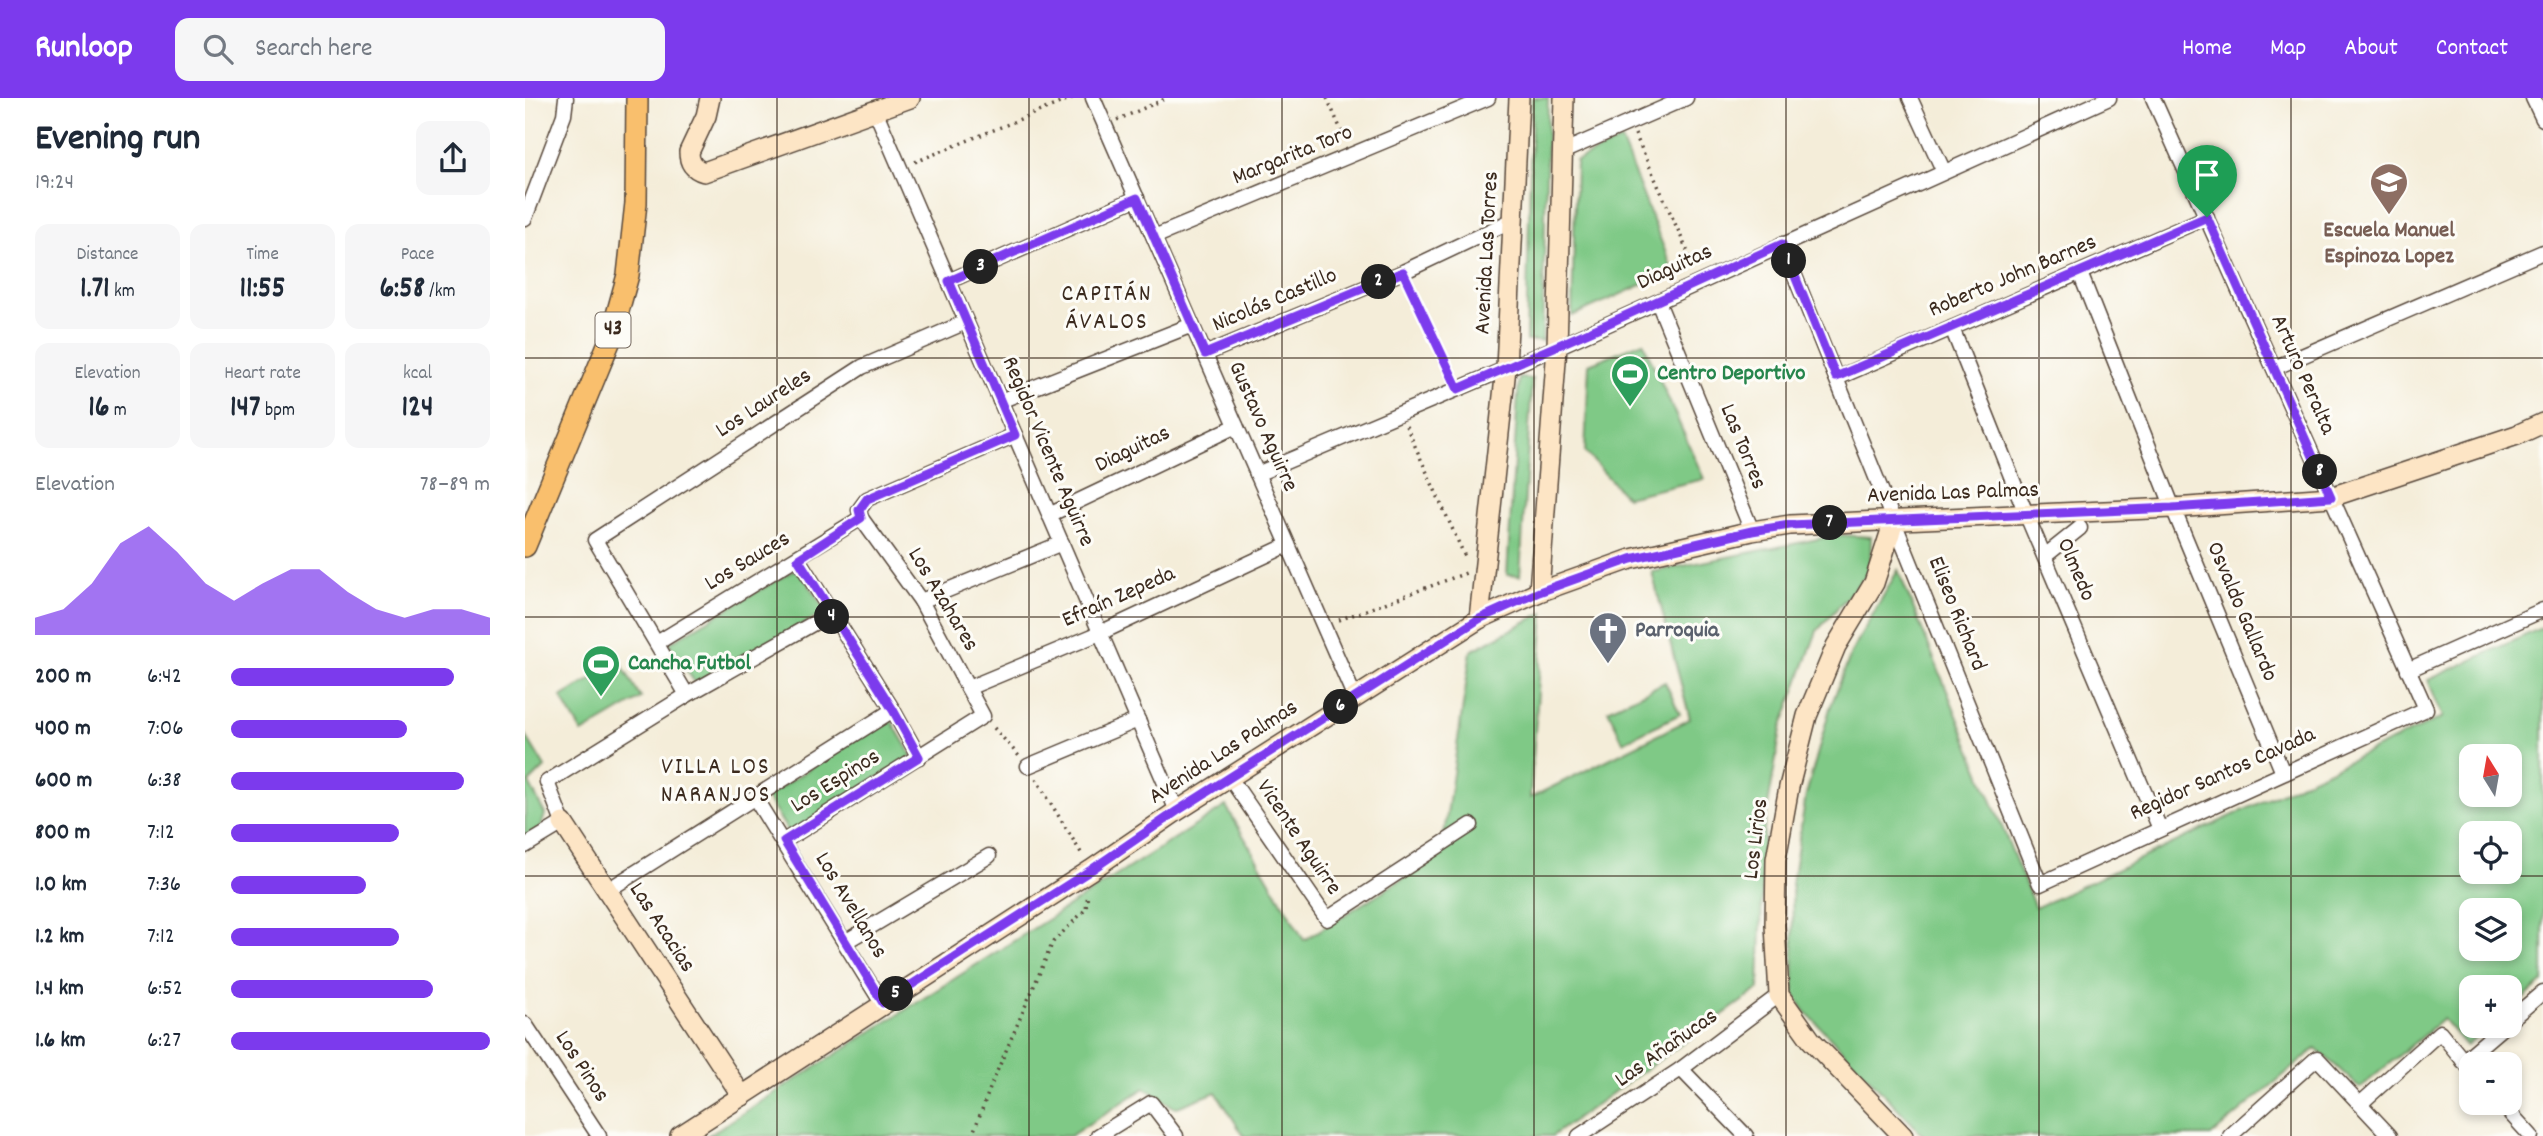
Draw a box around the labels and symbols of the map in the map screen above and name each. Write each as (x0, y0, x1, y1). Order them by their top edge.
street label: Margarita Toro (1228, 117, 1358, 195)
pin (2177, 145, 2237, 217)
school or university icon: Escuela Manuel Espinoza Lopez (2368, 161, 2410, 216)
street label: Avenida Las Torres (1467, 171, 1509, 335)
place label: Escuela Manuel Espinoza Lopez (2323, 215, 2455, 274)
street label: Roberto John Barnes (1924, 227, 2102, 327)
street label: Diaguitas (1632, 236, 1718, 300)
pin: 1 (1771, 244, 1807, 278)
pin: 3 (963, 250, 999, 284)
street label: Nicolás Castillo (1207, 260, 1343, 342)
pin: 2 (1361, 264, 1397, 300)
district label: CAPITÁN ÁVALOS (1061, 278, 1153, 340)
street label: Arturo Peralta (2261, 310, 2344, 441)
road number: 43 (595, 313, 631, 348)
street label: Regidor Vicente Aguirre (992, 352, 1102, 552)
sports icon: Centro Deportivo (1609, 353, 1651, 408)
street label: Gustavo Aguirre (1219, 357, 1305, 497)
place label: Centro Deportivo (1657, 358, 1806, 391)
street label: Los Laureles (709, 361, 819, 447)
street label: Las Torres (1710, 399, 1774, 495)
street label: Diaguitas (1090, 418, 1176, 482)
pin: 8 (2303, 454, 2337, 490)
street label: Avenida Las Palmas (1866, 475, 2040, 513)
pin: 7 (1813, 506, 1847, 540)
street label: Los Sauces (699, 524, 797, 600)
street label: Olmedo (2047, 533, 2103, 607)
street label: Osvaldo Gallardo (2197, 537, 2285, 687)
street label: Los Azahares (898, 542, 986, 658)
street label: Eliseo Richard (1918, 552, 1994, 676)
street label: Efraín Zepeda (1057, 558, 1182, 638)
pin: 4 (815, 600, 849, 634)
church icon: Parroquia (1587, 610, 1629, 665)
place label: Parroquia (1635, 615, 1720, 648)
sports icon: Cancha Futbol (580, 643, 622, 698)
place label: Cancha Futbol (628, 648, 751, 681)
pin: 6 (1323, 690, 1359, 724)
street label: Avenida Las Palmas (1143, 692, 1305, 814)
street label: Regidor Santos Cavada (2125, 719, 2322, 831)
street label: Los Espinos (785, 741, 887, 823)
north arrow (2459, 744, 2522, 807)
district label: VILLA LOS NARANJOS (661, 751, 771, 813)
street label: Vicente Aguirre (1247, 774, 1349, 902)
street label: Los Lirios (1736, 797, 1778, 881)
street label: Los Avellanos (805, 846, 895, 966)
street label: Las Acacias (619, 876, 703, 980)
pin: 5 (879, 976, 913, 1012)
street label: Las Añañucas (1609, 1001, 1725, 1097)
street label: Los Pinos (545, 1025, 617, 1109)

